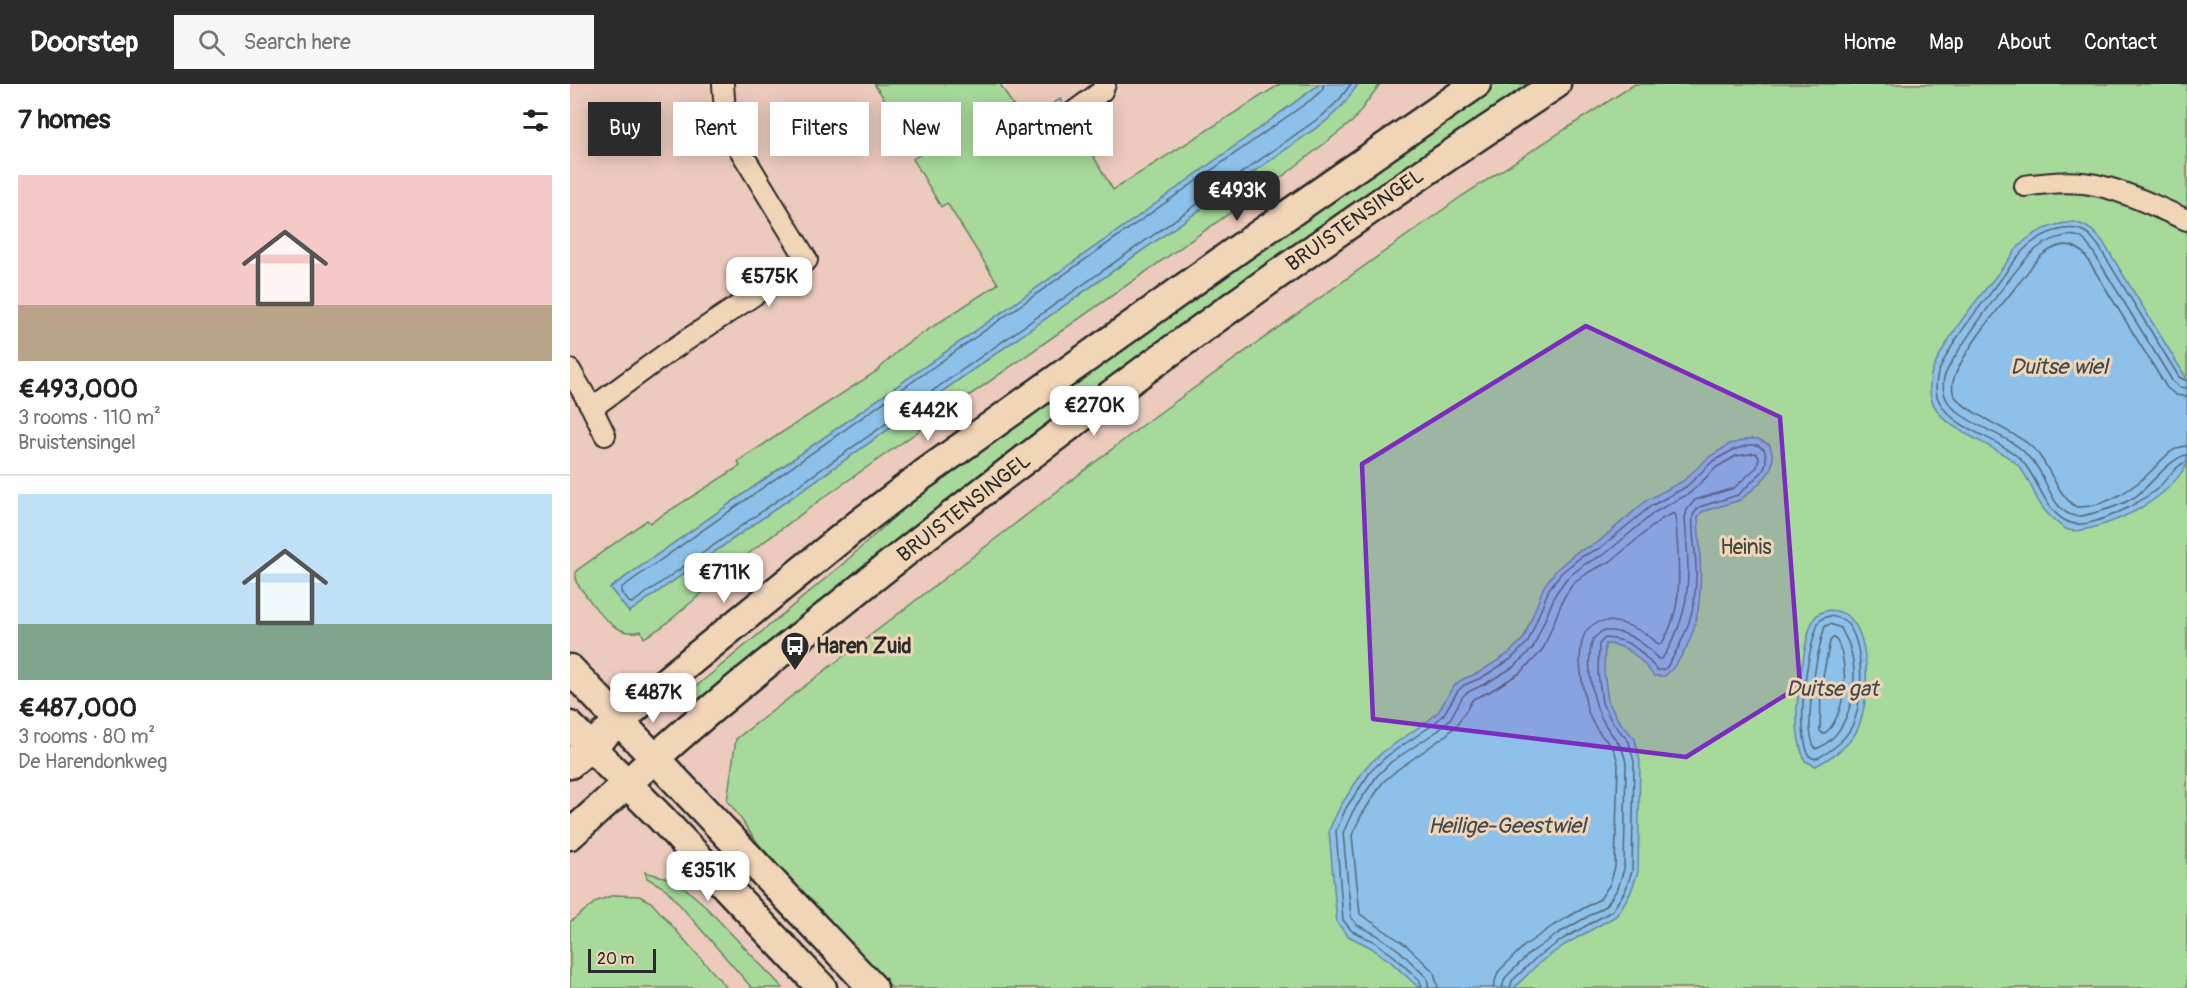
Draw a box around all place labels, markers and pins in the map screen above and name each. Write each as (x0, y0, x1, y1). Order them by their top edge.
pin: €493K (1195, 171, 1279, 222)
pin: €575K (727, 257, 811, 308)
pin: €270K (1052, 386, 1136, 437)
pin: €442K (886, 391, 970, 442)
pin: €711K (682, 553, 766, 604)
bus stop icon: Haren Zuid (779, 630, 811, 672)
place label: Haren Zuid (816, 633, 911, 660)
pin: €487K (611, 673, 695, 724)
pin: €351K (666, 851, 750, 902)

